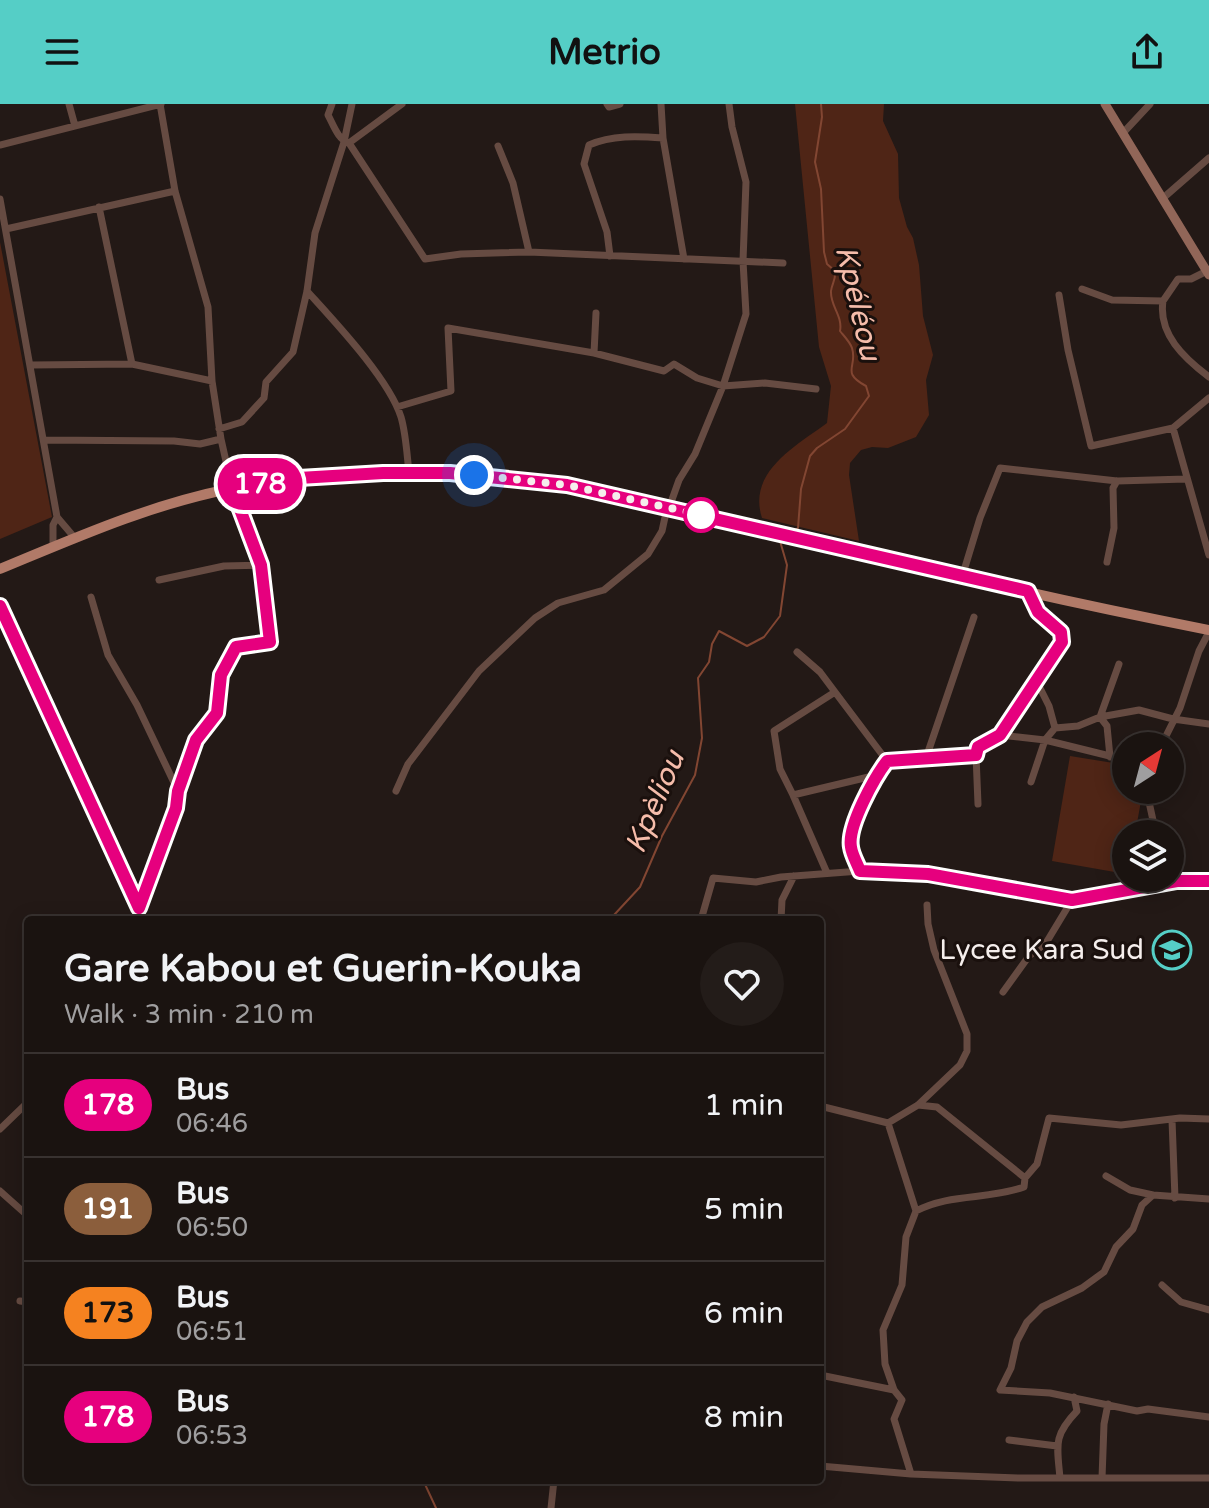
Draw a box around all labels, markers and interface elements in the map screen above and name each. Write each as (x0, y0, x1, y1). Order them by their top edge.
icon: menu (40, 30, 84, 74)
icon: share (1125, 30, 1169, 74)
text: Metrio (548, 31, 661, 74)
water label: Kpéléou (827, 242, 890, 366)
your location (454, 455, 494, 495)
line badge: 178 (214, 458, 306, 510)
text: 178 (234, 467, 286, 501)
unlabelled marker (684, 498, 718, 532)
north arrow (1112, 732, 1184, 804)
map controls (1112, 732, 1184, 892)
water label: Kpèliou (617, 744, 694, 859)
button: layers (1112, 820, 1184, 892)
school or university icon: Lycee Kara Sud (1151, 929, 1193, 971)
place label: Lycee Kara Sud (939, 933, 1144, 967)
button: heart (700, 942, 784, 1026)
text: Gare Kabou et Guerin-Kouka (64, 946, 582, 992)
text: Walk · 3 min · 210 m (64, 999, 314, 1030)
text: Bus (176, 1071, 229, 1108)
text: 1 min (704, 1087, 784, 1124)
text: 178 (82, 1088, 134, 1122)
text: 06:46 (176, 1108, 248, 1139)
text: Bus (176, 1175, 229, 1212)
text: 5 min (704, 1191, 784, 1228)
text: 191 (82, 1192, 134, 1226)
text: 06:50 (176, 1212, 248, 1243)
text: Bus (176, 1279, 229, 1316)
text: 6 min (704, 1295, 784, 1332)
text: 173 (82, 1296, 134, 1330)
text: 06:51 (176, 1316, 248, 1347)
text: Bus (176, 1383, 229, 1420)
text: 8 min (704, 1399, 784, 1436)
text: 178 (82, 1400, 134, 1434)
text: 06:53 (176, 1420, 248, 1451)

